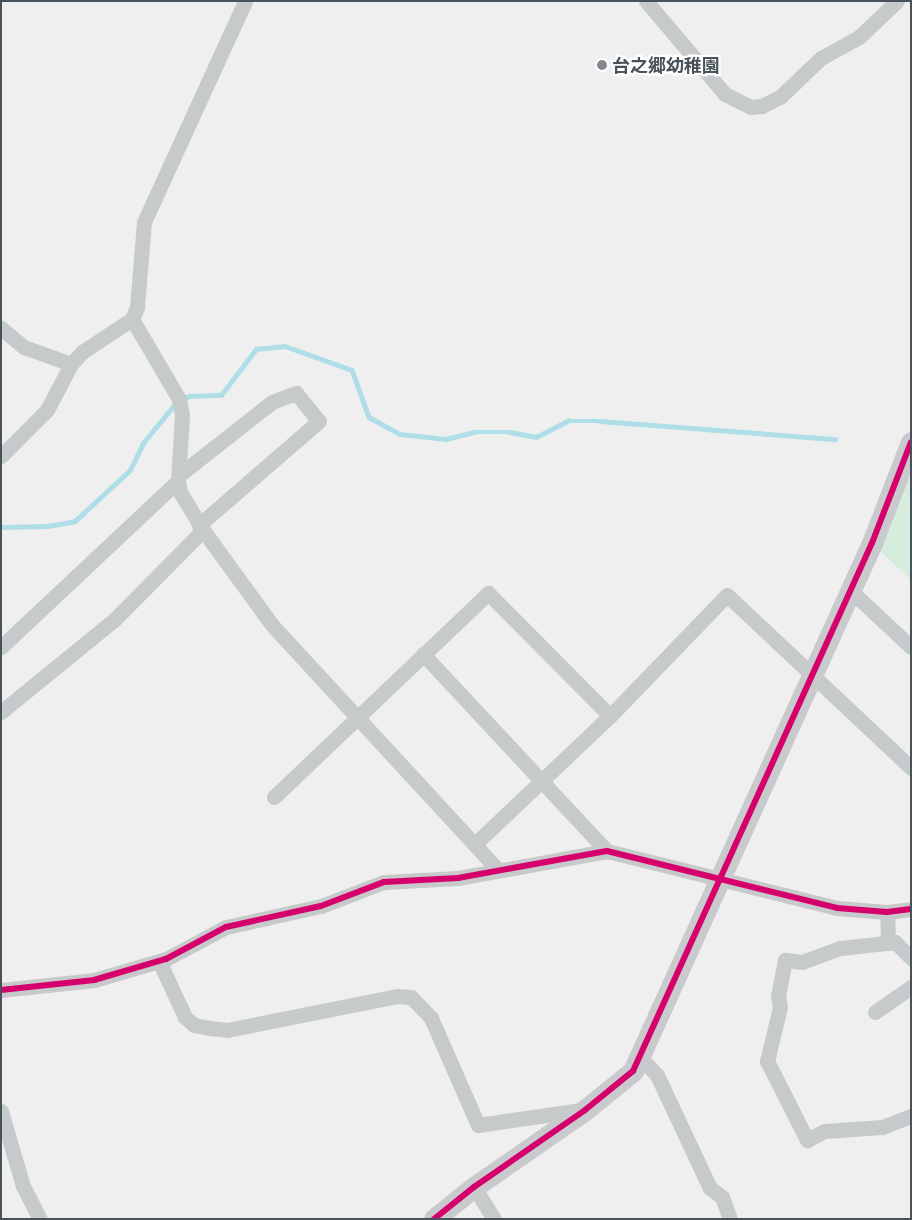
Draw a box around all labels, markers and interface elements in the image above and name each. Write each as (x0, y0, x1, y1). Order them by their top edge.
place label: 台之郷幼稚園 (612, 54, 720, 76)
marker: 台之郷幼稚園 (596, 59, 608, 71)

